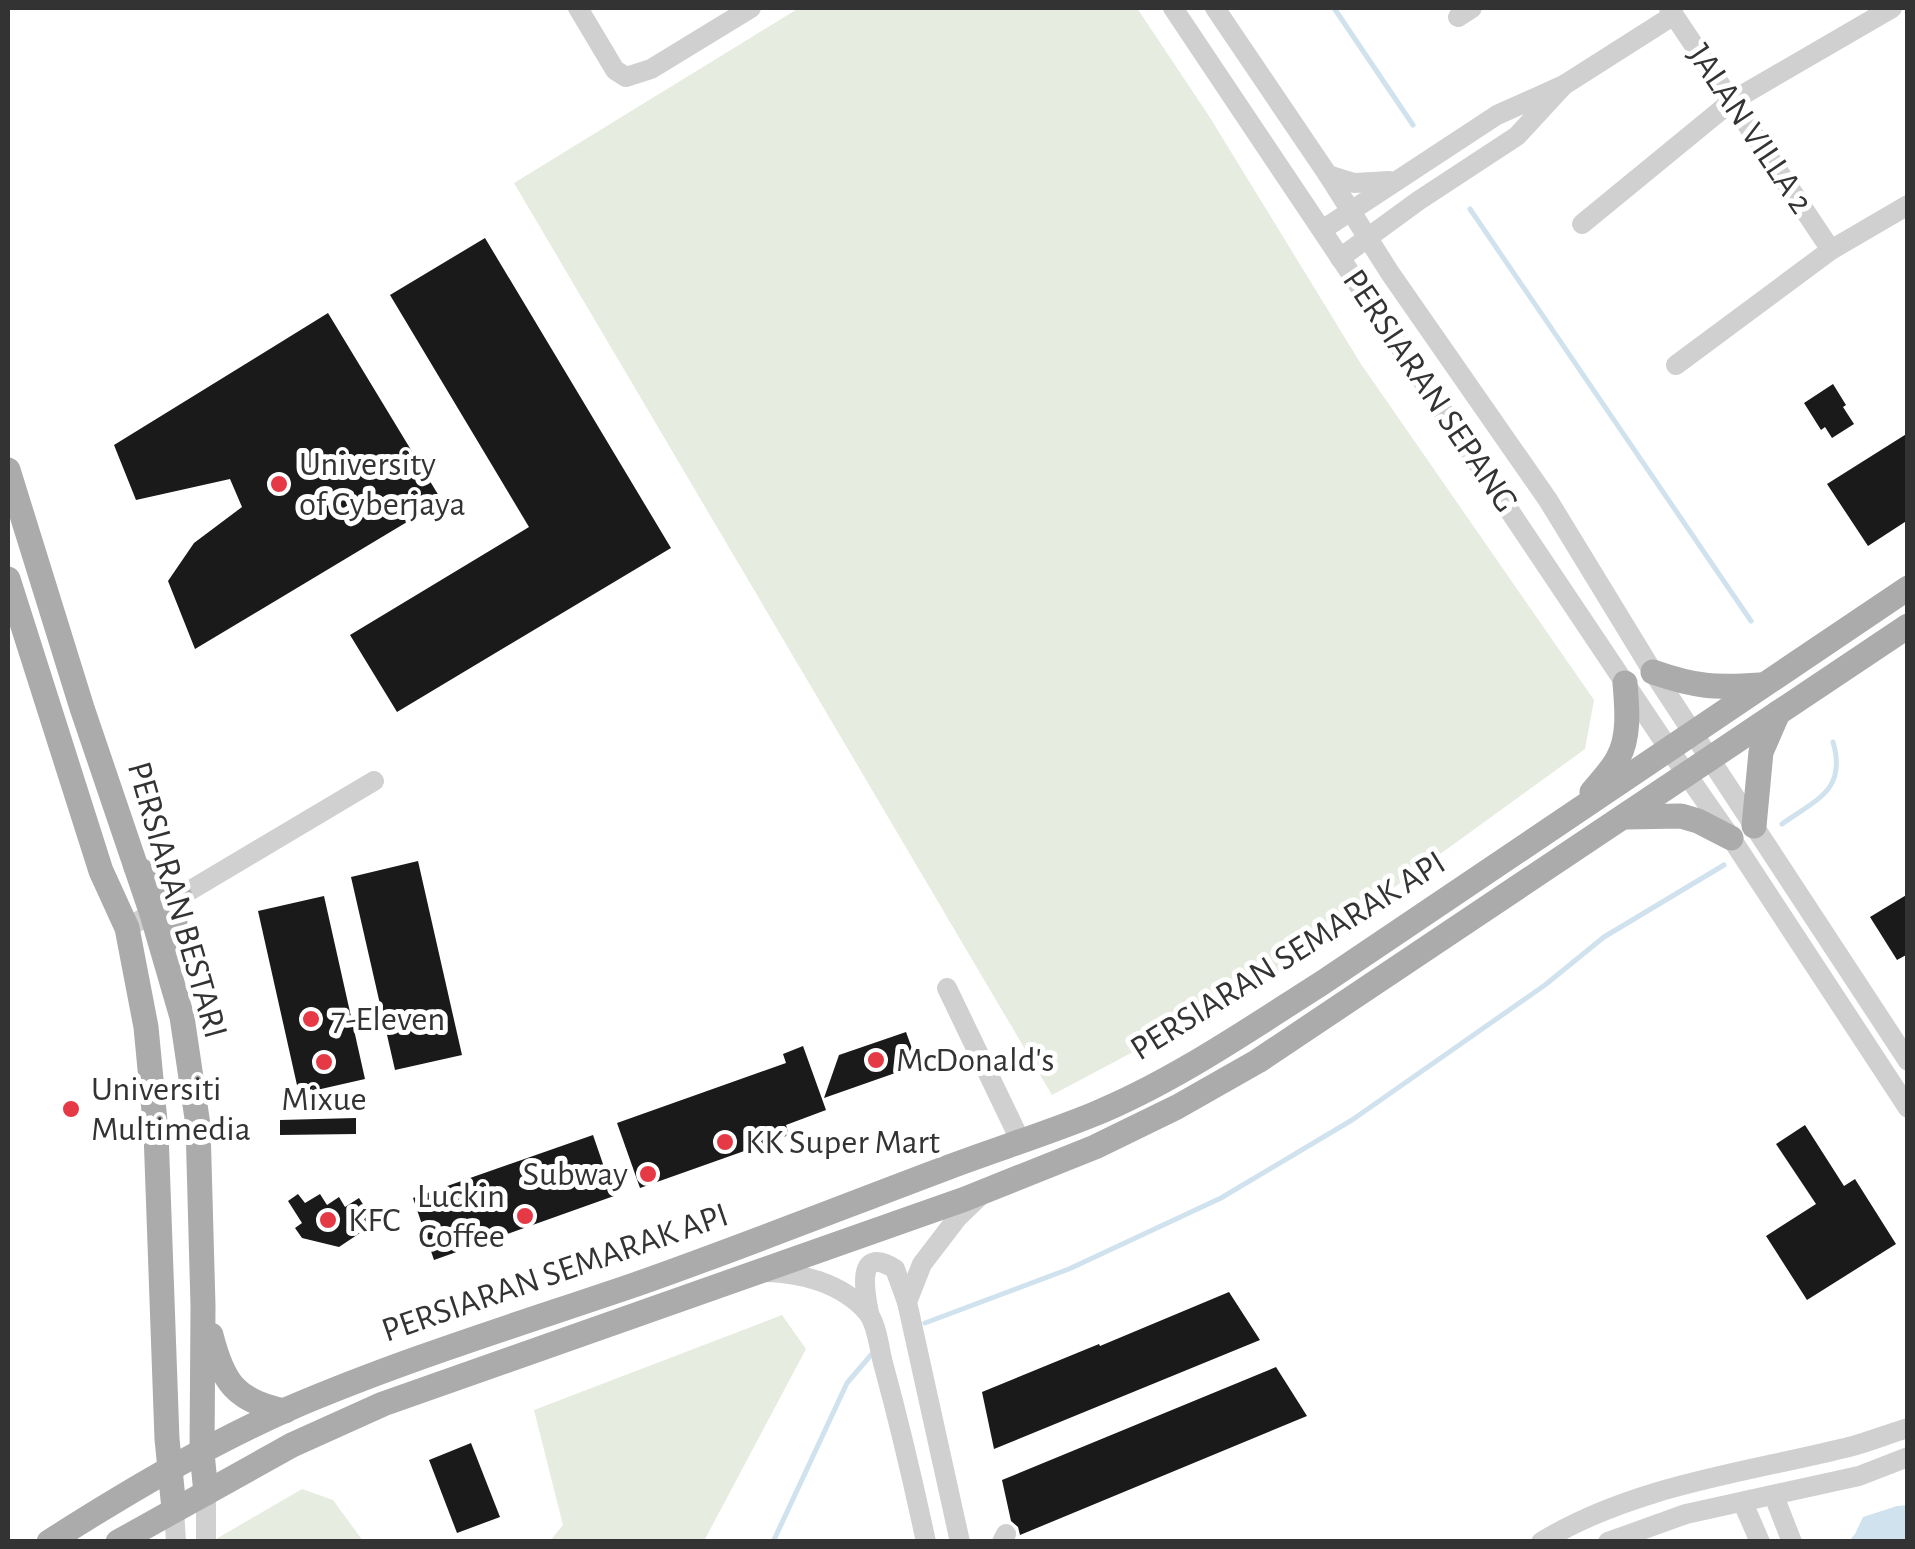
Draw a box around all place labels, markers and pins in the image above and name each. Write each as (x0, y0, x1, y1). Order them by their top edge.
place label: University of Cyberjaya (299, 447, 466, 522)
marker: University of Cyberjaya (268, 473, 290, 495)
place label: 7-Eleven (331, 1002, 445, 1037)
marker: 7-Eleven (300, 1008, 322, 1030)
place label: McDonald's (896, 1043, 1055, 1078)
marker: McDonald's (865, 1049, 887, 1071)
marker: Mixue (313, 1051, 335, 1073)
place label: Universiti Multimedia (91, 1072, 251, 1147)
place label: Mixue (281, 1082, 367, 1117)
marker: Universiti Multimedia (60, 1098, 82, 1120)
place label: KK Super Mart (745, 1125, 940, 1160)
marker: KK Super Mart (714, 1131, 736, 1153)
place label: Subway (522, 1157, 628, 1192)
marker: Subway (637, 1163, 659, 1185)
place label: Luckin Coffee (417, 1179, 505, 1254)
place label: KFC (348, 1203, 401, 1238)
marker: Luckin Coffee (514, 1205, 536, 1227)
marker: KFC (317, 1209, 339, 1231)

